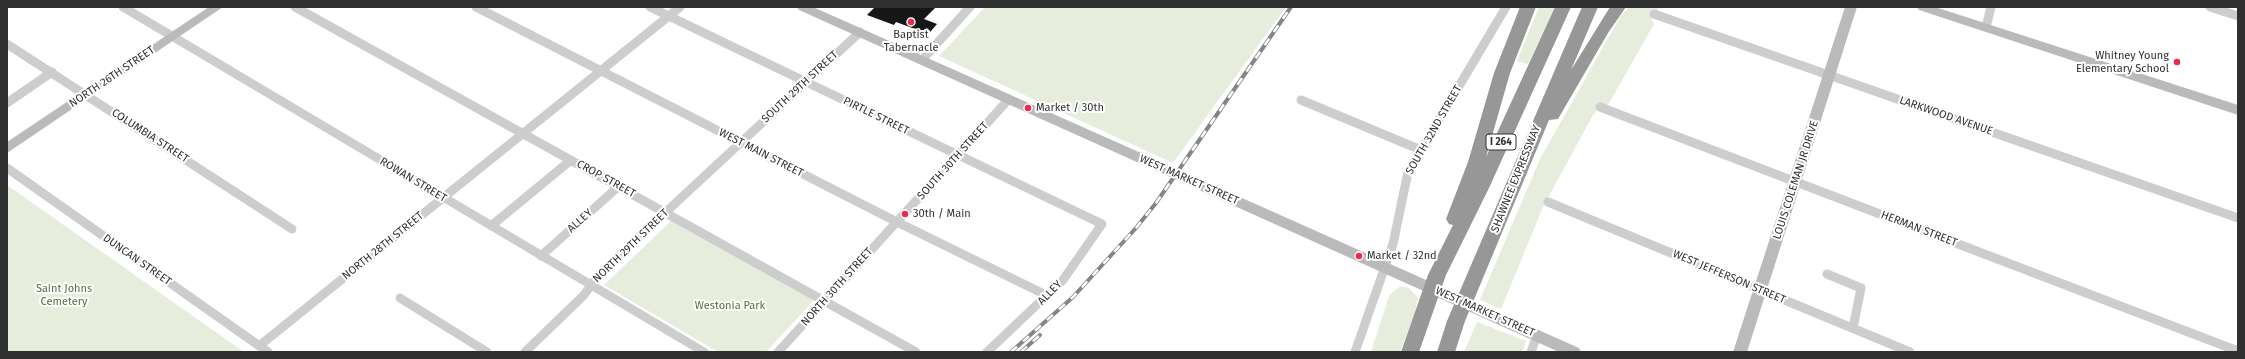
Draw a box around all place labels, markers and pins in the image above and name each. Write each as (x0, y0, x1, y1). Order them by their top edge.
marker: Baptist Tabernacle (906, 17, 916, 27)
place label: Baptist Tabernacle (884, 28, 938, 54)
place label: Whitney Young Elementary School (2076, 49, 2169, 75)
marker: Whitney Young Elementary School (2172, 57, 2182, 67)
place label: Market / 30th (1036, 101, 1104, 115)
marker: Market / 30th (1023, 103, 1033, 113)
place label: 30th / Main (913, 207, 971, 221)
marker: 30th / Main (900, 209, 910, 219)
place label: Market / 32nd (1367, 249, 1437, 263)
marker: Market / 32nd (1354, 251, 1364, 261)

